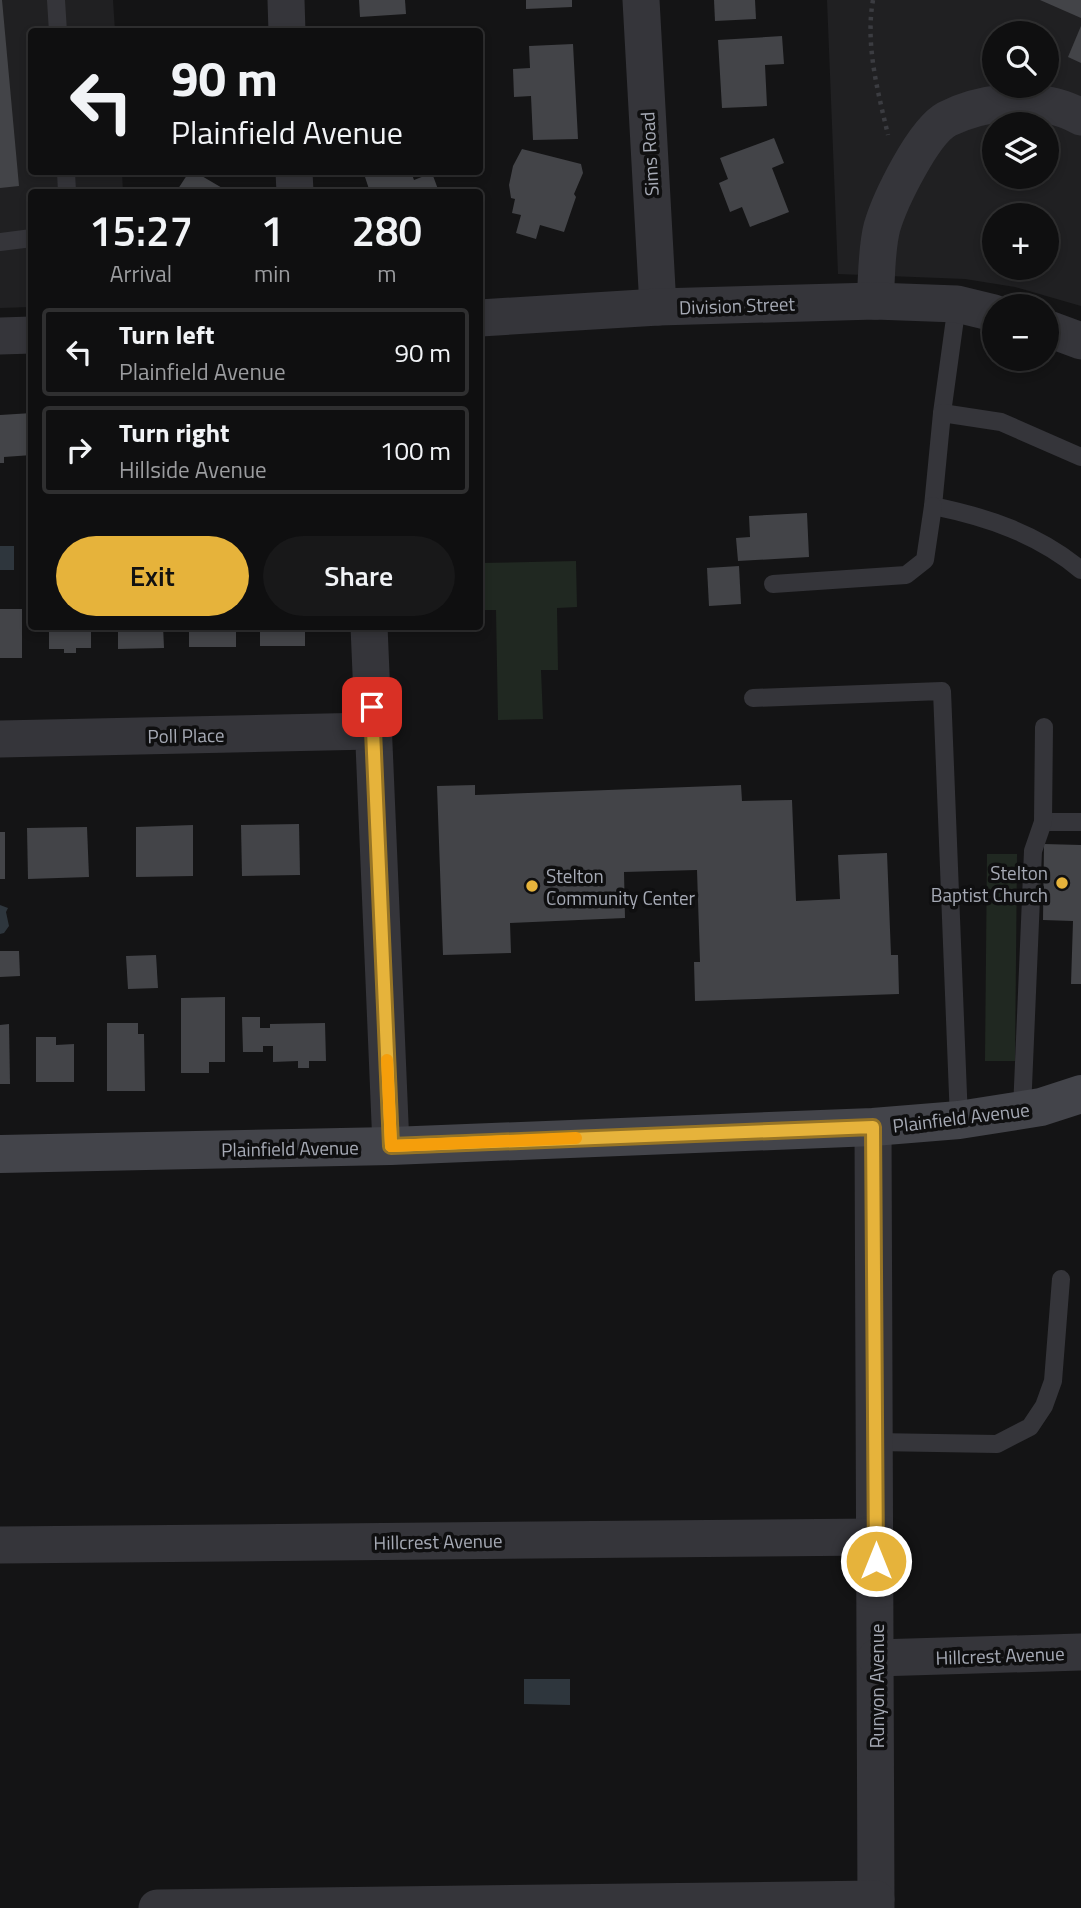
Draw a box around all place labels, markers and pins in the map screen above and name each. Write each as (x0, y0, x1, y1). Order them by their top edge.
pin (342, 677, 402, 737)
place label: Stelton Baptist Church (931, 858, 1048, 909)
place label: Stelton Community Center (546, 861, 696, 912)
marker: Stelton Baptist Church (1054, 875, 1070, 891)
marker: Stelton Community Center (524, 878, 540, 894)

